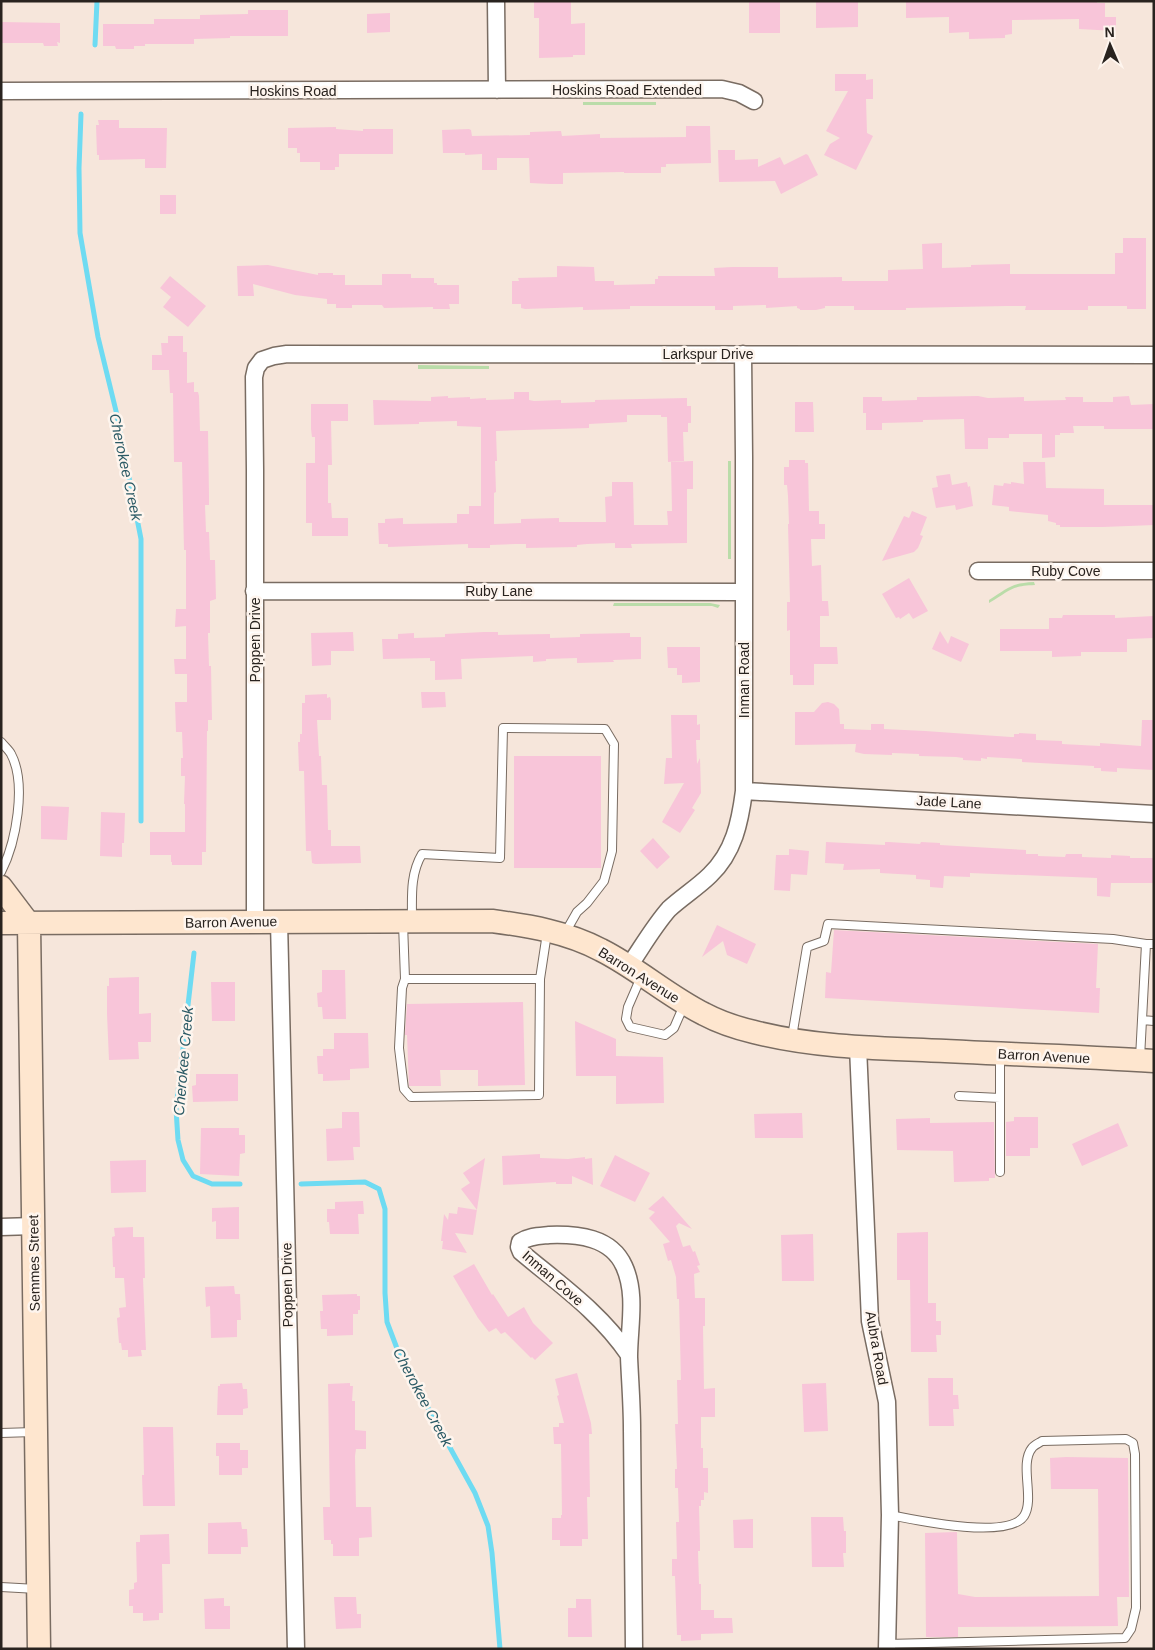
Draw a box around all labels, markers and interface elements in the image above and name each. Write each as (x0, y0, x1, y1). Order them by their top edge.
north arrow (1085, 20, 1135, 70)
text: N (1104, 24, 1115, 40)
street label: Hoskins Road Extended (552, 82, 702, 98)
street label: Hoskins Road (249, 83, 337, 99)
street label: Larkspur Drive (662, 346, 754, 362)
water label: Cherokee Creek (106, 412, 146, 524)
street label: Ruby Cove (1031, 563, 1101, 579)
street label: Ruby Lane (465, 583, 533, 599)
street label: Poppen Drive (247, 597, 263, 682)
street label: Inman Road (736, 642, 752, 718)
street label: Jade Lane (916, 792, 982, 812)
street label: Barron Avenue (185, 913, 278, 931)
street label: Barron Avenue (596, 944, 683, 1006)
water label: Cherokee Creek (170, 1004, 196, 1116)
street label: Barron Avenue (997, 1046, 1091, 1066)
street label: Semmes Street (25, 1215, 43, 1311)
street label: Poppen Drive (278, 1242, 296, 1328)
street label: Inman Cove (519, 1247, 587, 1309)
street label: Aubra Road (863, 1310, 891, 1386)
water label: Cherokee Creek (390, 1345, 457, 1451)

